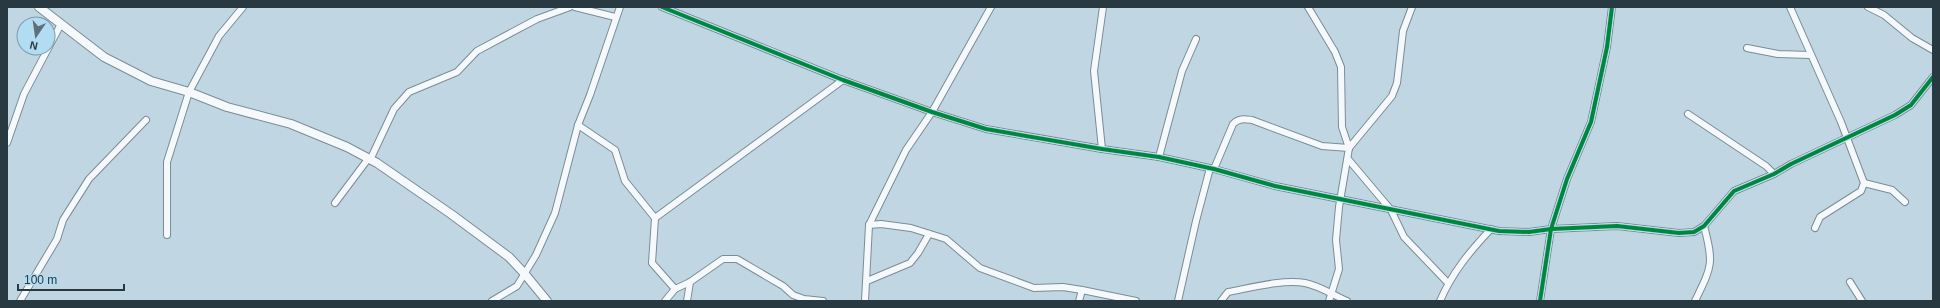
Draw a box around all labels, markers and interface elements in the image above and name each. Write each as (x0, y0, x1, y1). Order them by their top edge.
north arrow (16, 16, 56, 56)
text: N (28, 39, 39, 52)
scale bar (18, 266, 124, 292)
text: 100 m (24, 273, 57, 287)

